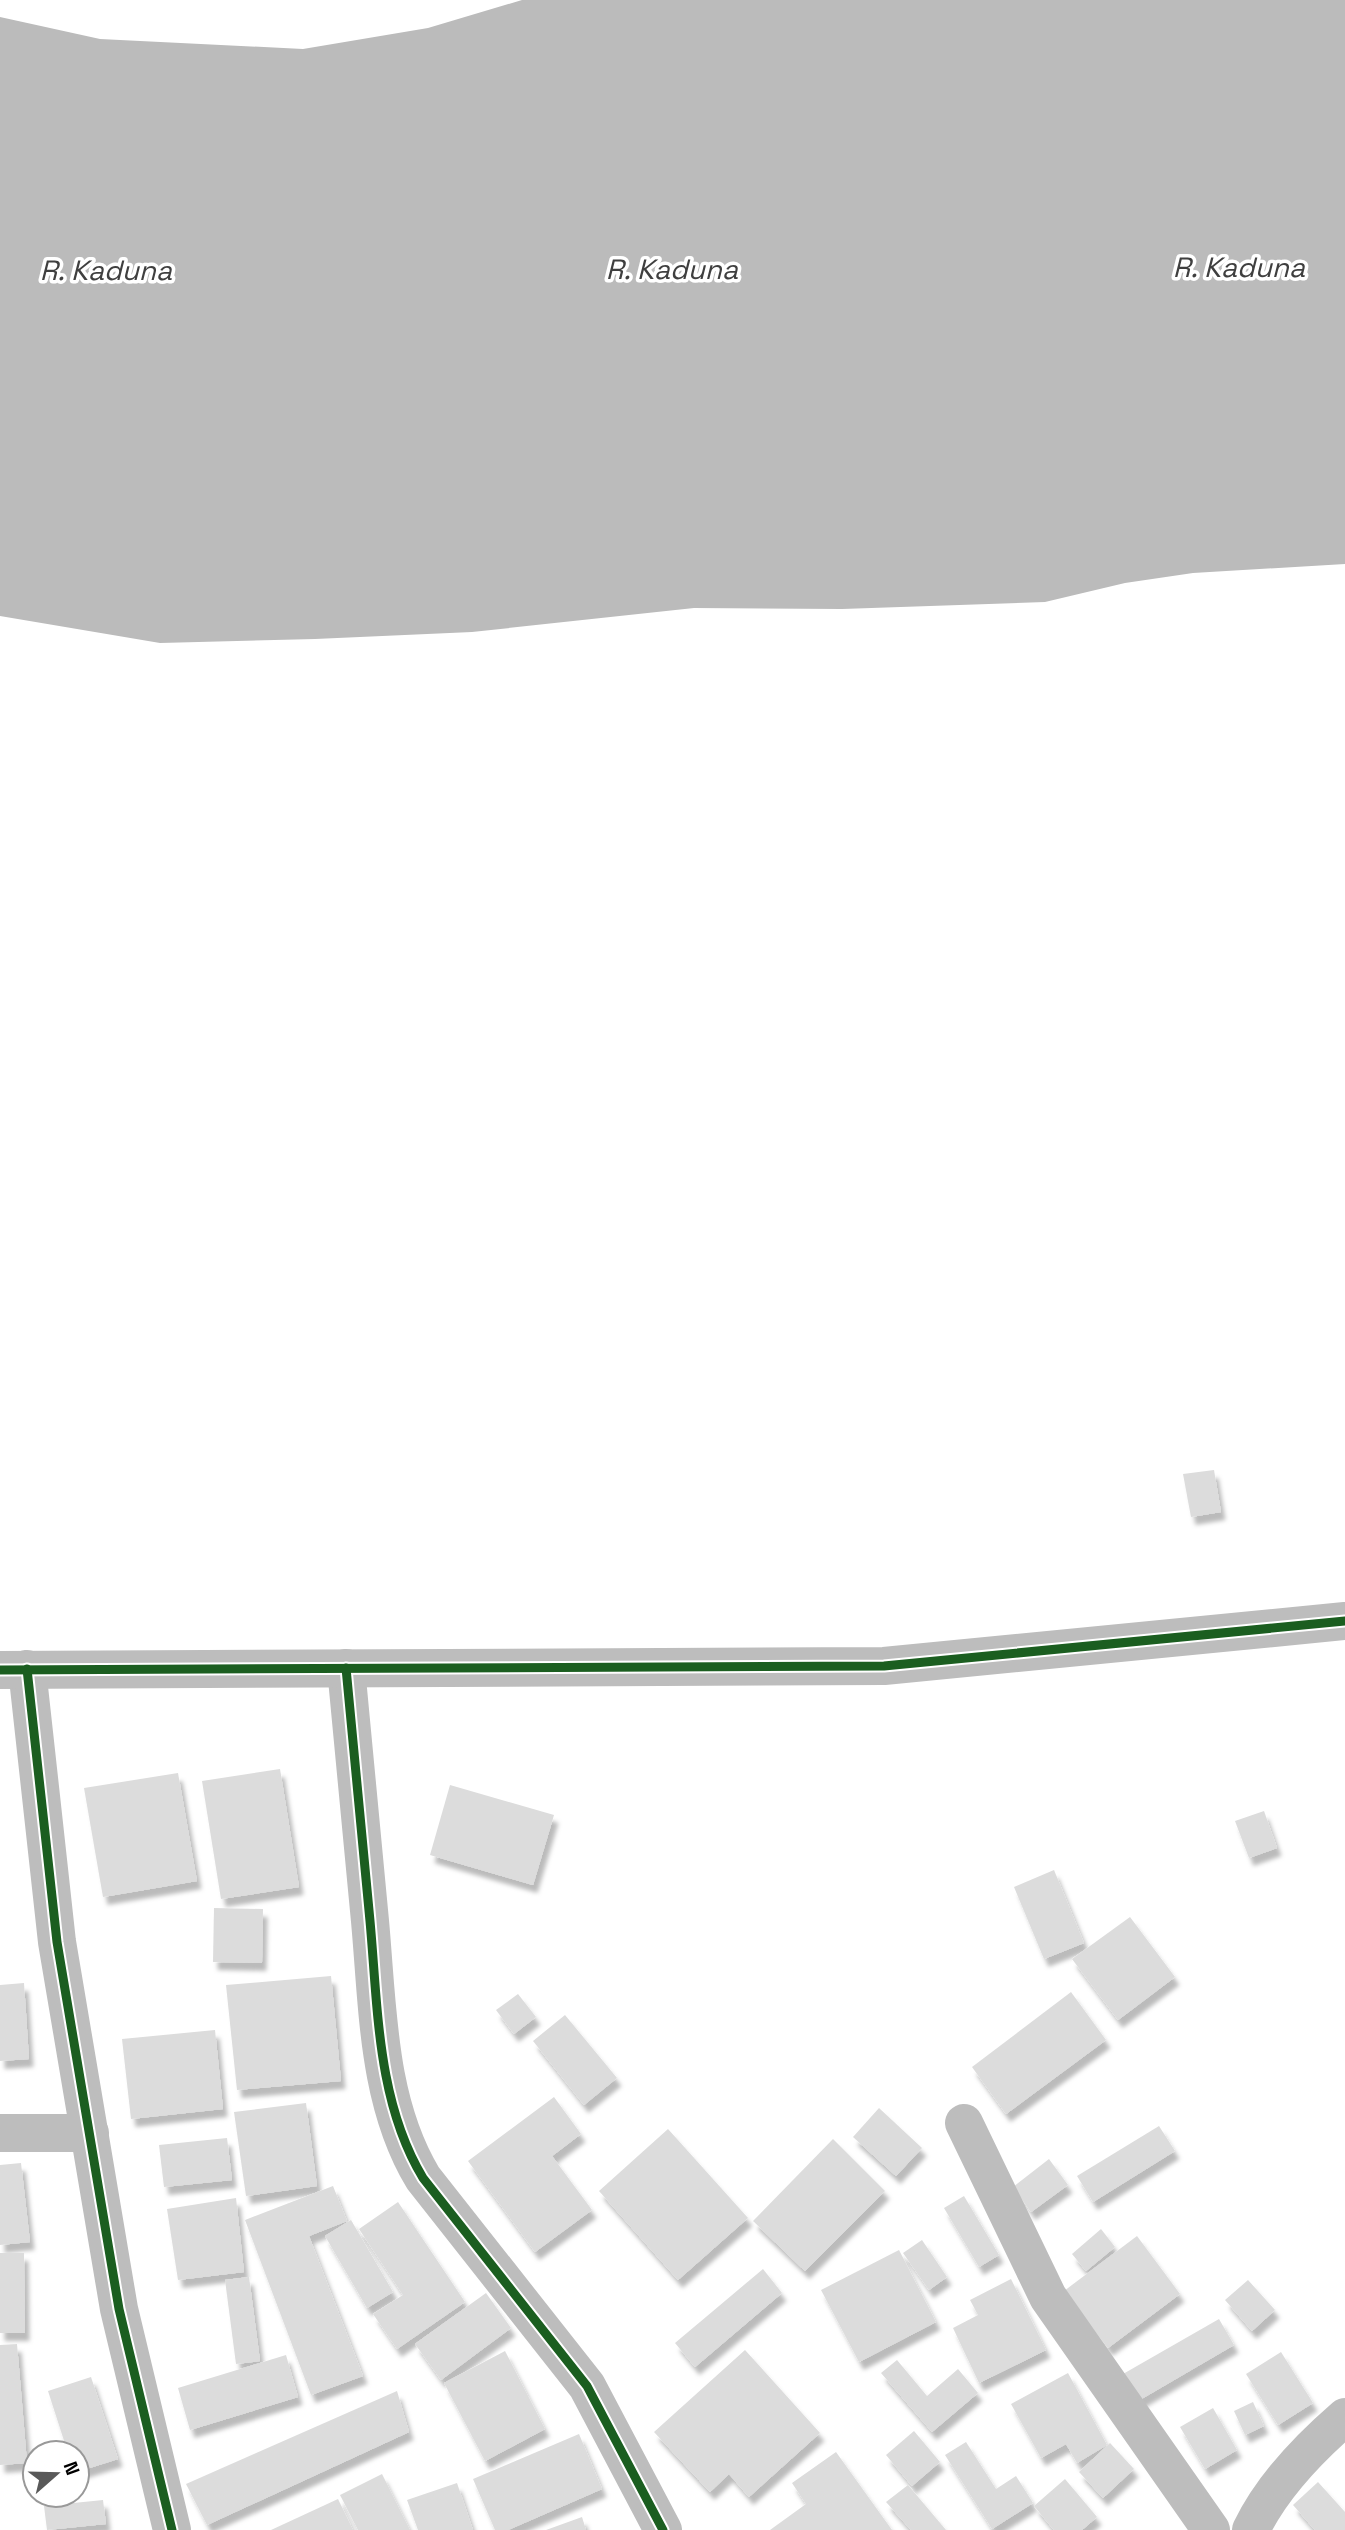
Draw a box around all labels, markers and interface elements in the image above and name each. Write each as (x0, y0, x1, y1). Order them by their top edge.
water label: R. Kaduna (1173, 249, 1306, 285)
water label: R. Kaduna (606, 251, 739, 287)
water label: R. Kaduna (40, 252, 173, 288)
north arrow (21, 2439, 91, 2509)
text: N (58, 2458, 85, 2479)

